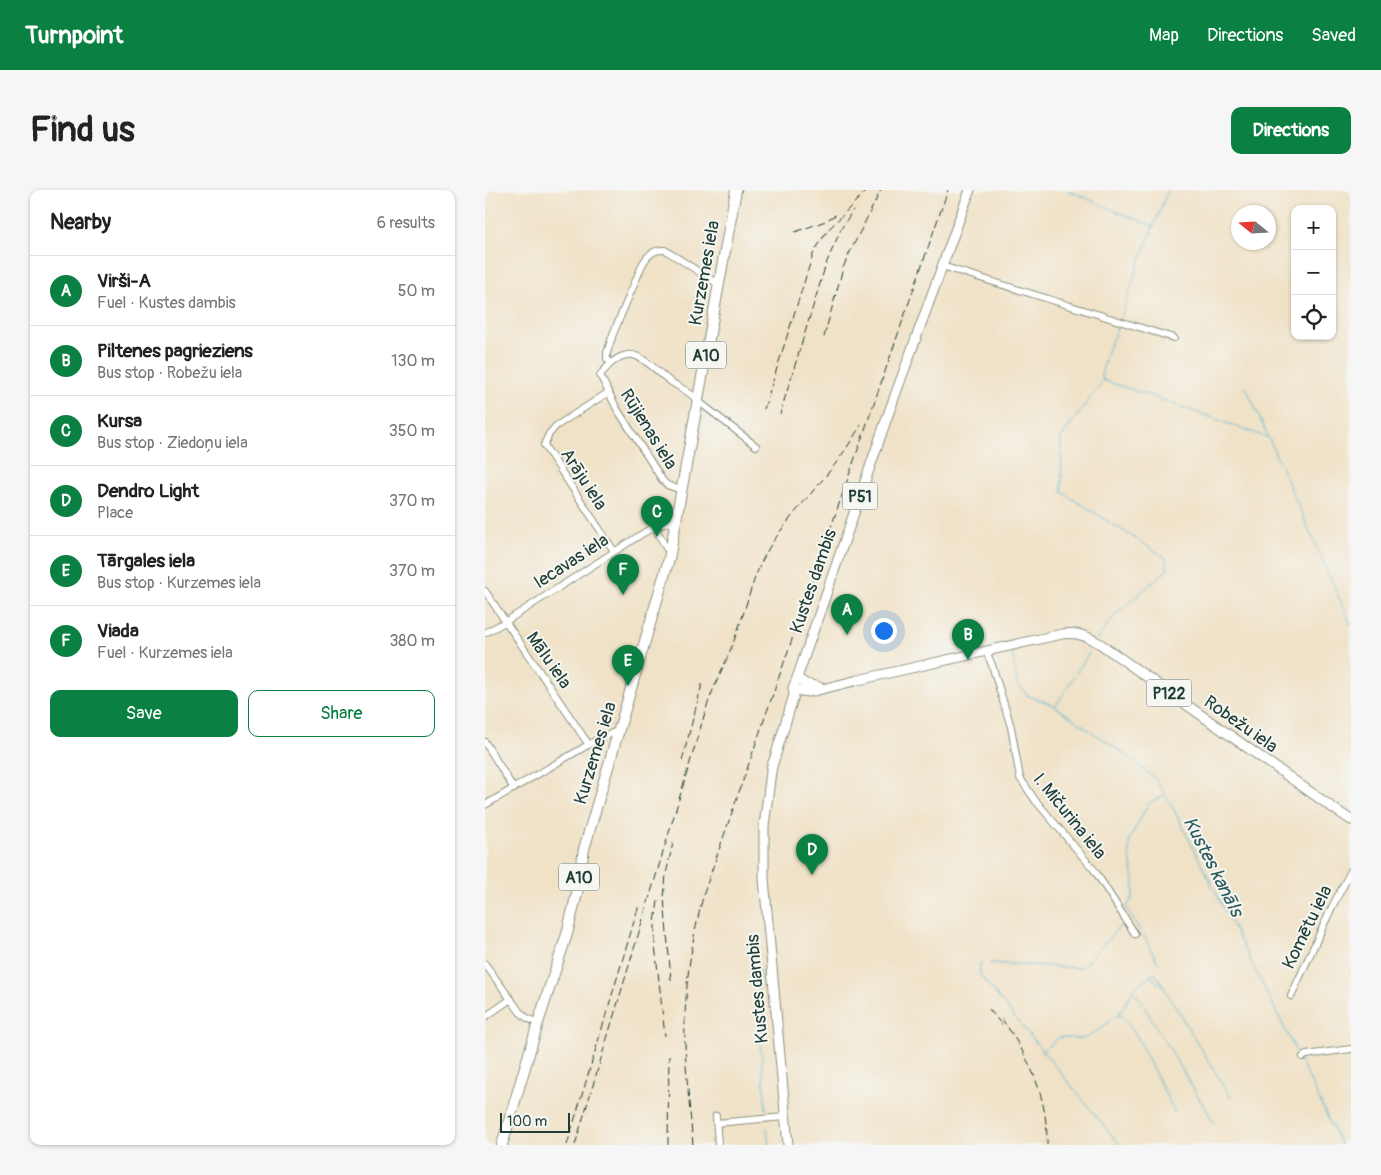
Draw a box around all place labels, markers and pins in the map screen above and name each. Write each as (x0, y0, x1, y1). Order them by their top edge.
pin: C (641, 496, 673, 537)
pin: F (607, 554, 639, 595)
pin: A (831, 594, 863, 635)
pin: B (952, 619, 984, 660)
pin: E (612, 645, 644, 686)
pin: D (796, 834, 828, 875)

